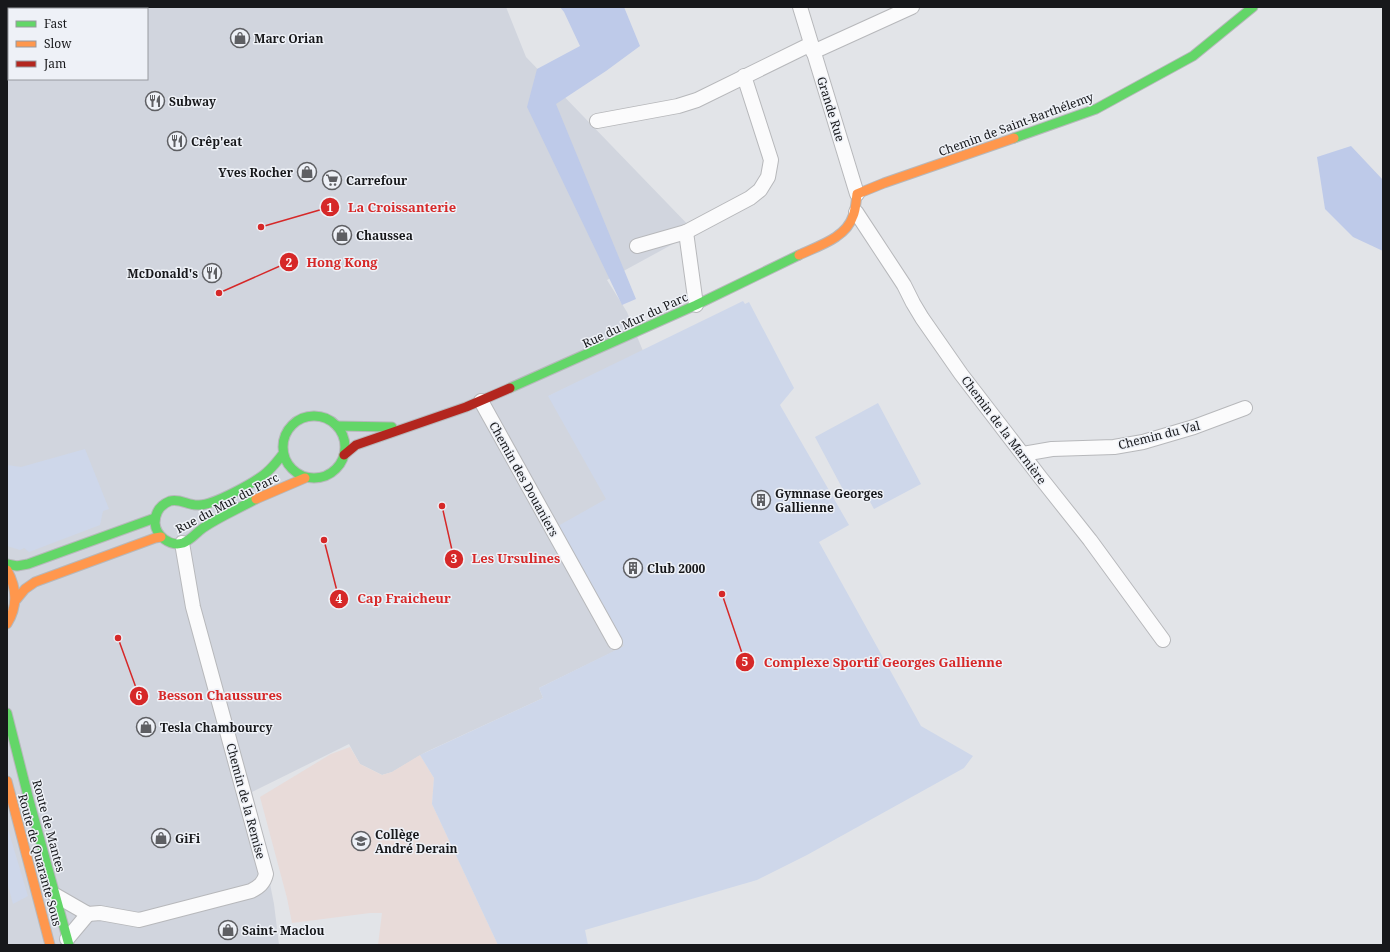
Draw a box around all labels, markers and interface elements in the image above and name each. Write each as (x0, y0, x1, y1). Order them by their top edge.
legend (8, 8, 148, 80)
text: Fast (44, 15, 67, 32)
shop icon: Marc Orian (229, 27, 251, 49)
place label: Marc Orian (254, 30, 324, 47)
text: Slow (44, 35, 72, 52)
text: Jam (43, 55, 66, 72)
street label: Grande Rue (813, 74, 849, 144)
street label: Chemin de Saint-Barthélemy (936, 88, 1096, 160)
restaurant icon: Subway (144, 90, 166, 112)
place label: Subway (169, 93, 216, 110)
restaurant icon: Crêp'eat (166, 130, 188, 152)
place label: Crêp'eat (191, 133, 242, 150)
shop icon: Yves Rocher (296, 161, 318, 183)
place label: Yves Rocher (218, 164, 294, 181)
supermarket icon: Carrefour (321, 169, 343, 191)
place label: Carrefour (346, 172, 408, 189)
callout: La Croissanterie (320, 195, 464, 220)
text: La Croissanterie (348, 198, 456, 216)
text: 1 (327, 199, 334, 216)
shop icon: Chaussea (331, 224, 353, 246)
place label: Chaussea (356, 227, 413, 244)
callout: Hong Kong (279, 250, 386, 275)
text: Hong Kong (306, 253, 378, 271)
text: 2 (286, 254, 293, 271)
restaurant icon: McDonald's (201, 262, 223, 284)
place label: McDonald's (127, 265, 198, 282)
street label: Rue du Mur du Parc (580, 288, 691, 352)
street label: Chemin de la Marnière (958, 372, 1050, 488)
street label: Chemin du Val (1116, 417, 1202, 453)
street label: Chemin des Douaniers (485, 419, 563, 539)
street label: Rue du Mur du Parc (172, 469, 282, 537)
place label: Gymnase Georges Gallienne (775, 485, 883, 516)
building icon: Gymnase Georges Gallienne (750, 489, 772, 511)
callout: Les Ursulines (444, 546, 568, 571)
text: Les Ursulines (472, 549, 560, 567)
text: 3 (451, 550, 458, 567)
building icon: Club 2000 (622, 557, 644, 579)
place label: Club 2000 (647, 560, 706, 577)
callout: Cap Fraicheur (329, 586, 459, 611)
text: Cap Fraicheur (357, 589, 451, 607)
text: 4 (336, 590, 343, 607)
callout: Complexe Sportif Georges Gallienne (735, 650, 1010, 675)
text: 5 (742, 653, 749, 670)
text: Complexe Sportif Georges Gallienne (764, 653, 1002, 671)
callout: Besson Chaussures (129, 683, 290, 708)
text: Besson Chaussures (158, 686, 282, 704)
text: 6 (136, 687, 143, 704)
shop icon: Tesla Chambourcy (135, 716, 157, 738)
place label: Tesla Chambourcy (160, 719, 272, 736)
street label: Chemin de la Remise (222, 741, 270, 861)
street label: Route de Mantes (29, 778, 69, 874)
street label: Route de Quarante Sous (14, 792, 66, 928)
place label: Collège André Derain (375, 826, 458, 857)
shop icon: GiFi (150, 827, 172, 849)
place label: GiFi (175, 830, 201, 847)
school or university icon: Collège André Derain (350, 830, 372, 852)
shop icon: Saint- Maclou (217, 919, 239, 941)
place label: Saint- Maclou (242, 922, 325, 939)

